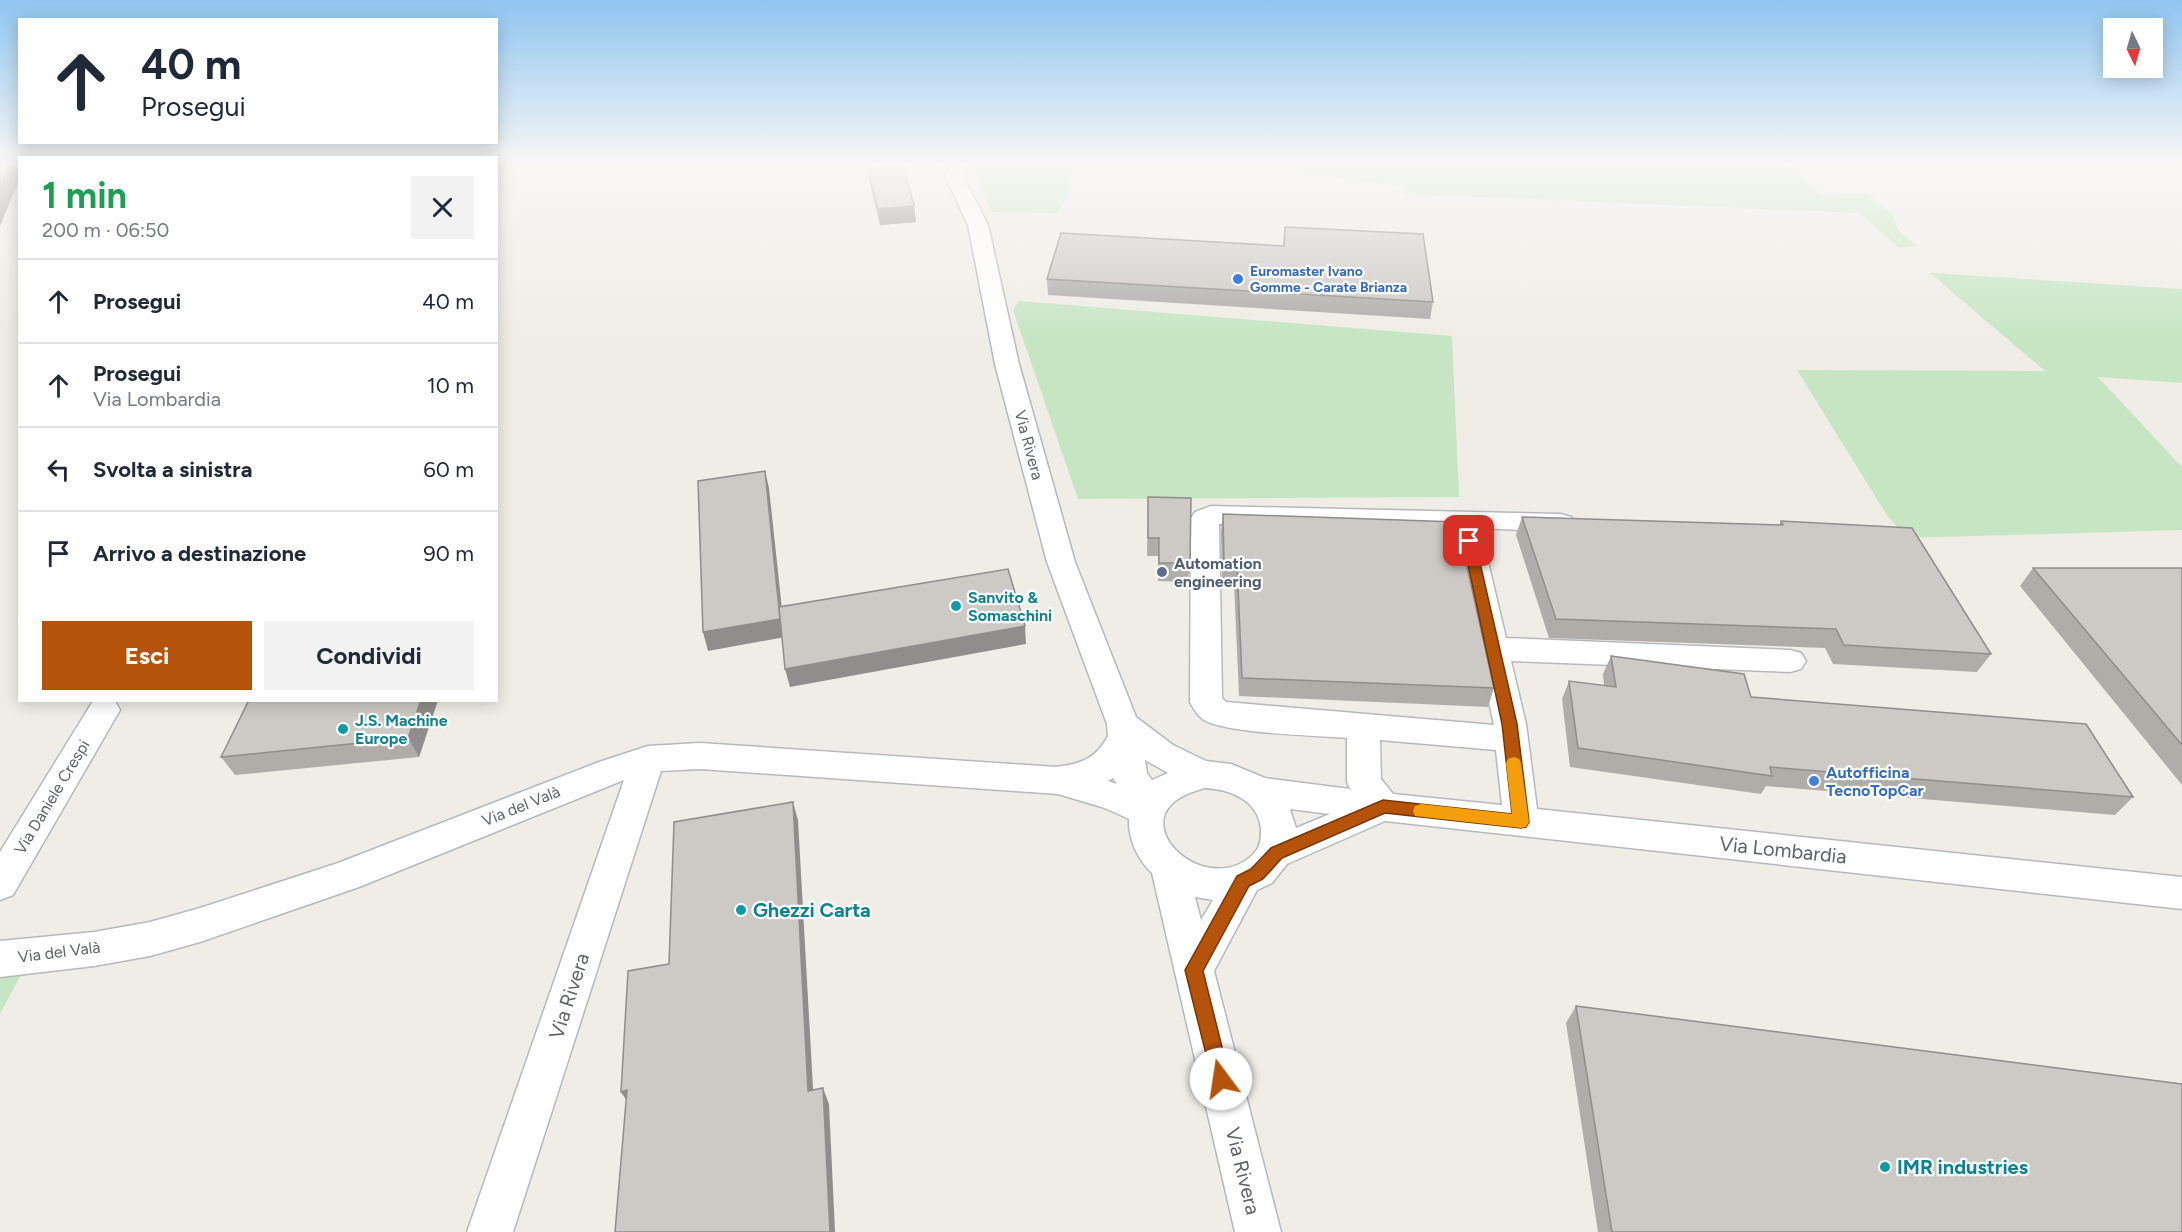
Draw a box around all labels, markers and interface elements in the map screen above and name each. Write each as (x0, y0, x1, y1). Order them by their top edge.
north arrow (2103, 18, 2163, 78)
map controls (2103, 18, 2163, 78)
text: 40 m (141, 39, 241, 90)
icon: ahead (42, 42, 120, 120)
text: Prosegui (141, 90, 246, 123)
text: 1 min (42, 174, 127, 217)
button: close (411, 176, 474, 239)
text: 200 m · 06:50 (42, 218, 169, 242)
place label: Euromaster Ivano Gomme - Carate Brianza (1250, 263, 1407, 296)
marker: Euromaster Ivano Gomme - Carate Brianza (1231, 272, 1245, 286)
icon: ahead (42, 285, 75, 318)
text: Prosegui (93, 288, 181, 315)
text: 40 m (422, 288, 474, 315)
text: Prosegui (93, 360, 181, 387)
icon: ahead (42, 369, 75, 402)
text: 10 m (427, 372, 474, 399)
text: Via Lombardia (93, 387, 221, 411)
street label: Via Rivera (1011, 408, 1047, 482)
icon: left (42, 453, 75, 486)
text: Svolta a sinistra (93, 456, 252, 483)
text: 60 m (423, 456, 474, 483)
pin (1443, 515, 1494, 566)
icon: arrive (1452, 524, 1485, 557)
icon: arrive (42, 537, 75, 570)
text: Arrivo a destinazione (93, 540, 306, 567)
text: 90 m (423, 540, 474, 567)
place label: Automation engineering (1174, 554, 1262, 591)
marker: Automation engineering (1155, 565, 1169, 579)
place label: Sanvito & Somaschini (968, 588, 1052, 625)
marker: Sanvito & Somaschini (949, 599, 963, 613)
button: Esci (42, 621, 252, 690)
button: Condividi (264, 621, 474, 690)
place label: J.S. Machine Europe (355, 711, 448, 748)
marker: J.S. Machine Europe (336, 722, 350, 736)
street label: Via Daniele Crespi (10, 736, 94, 858)
place label: Autofficina TecnoTopCar (1826, 763, 1924, 800)
marker: Autofficina TecnoTopCar (1807, 774, 1821, 788)
street label: Via del Valà (479, 782, 563, 830)
street label: Via Lombardia (1718, 831, 1848, 869)
place label: Ghezzi Carta (753, 898, 871, 922)
marker: Ghezzi Carta (734, 903, 748, 917)
street label: Via del Valà (17, 938, 101, 966)
street label: Via Rivera (544, 950, 594, 1042)
position arrow (1189, 1047, 1253, 1111)
street label: Via Rivera (1221, 1125, 1265, 1217)
place label: IMR industries (1897, 1155, 2028, 1179)
marker: IMR industries (1878, 1160, 1892, 1174)

